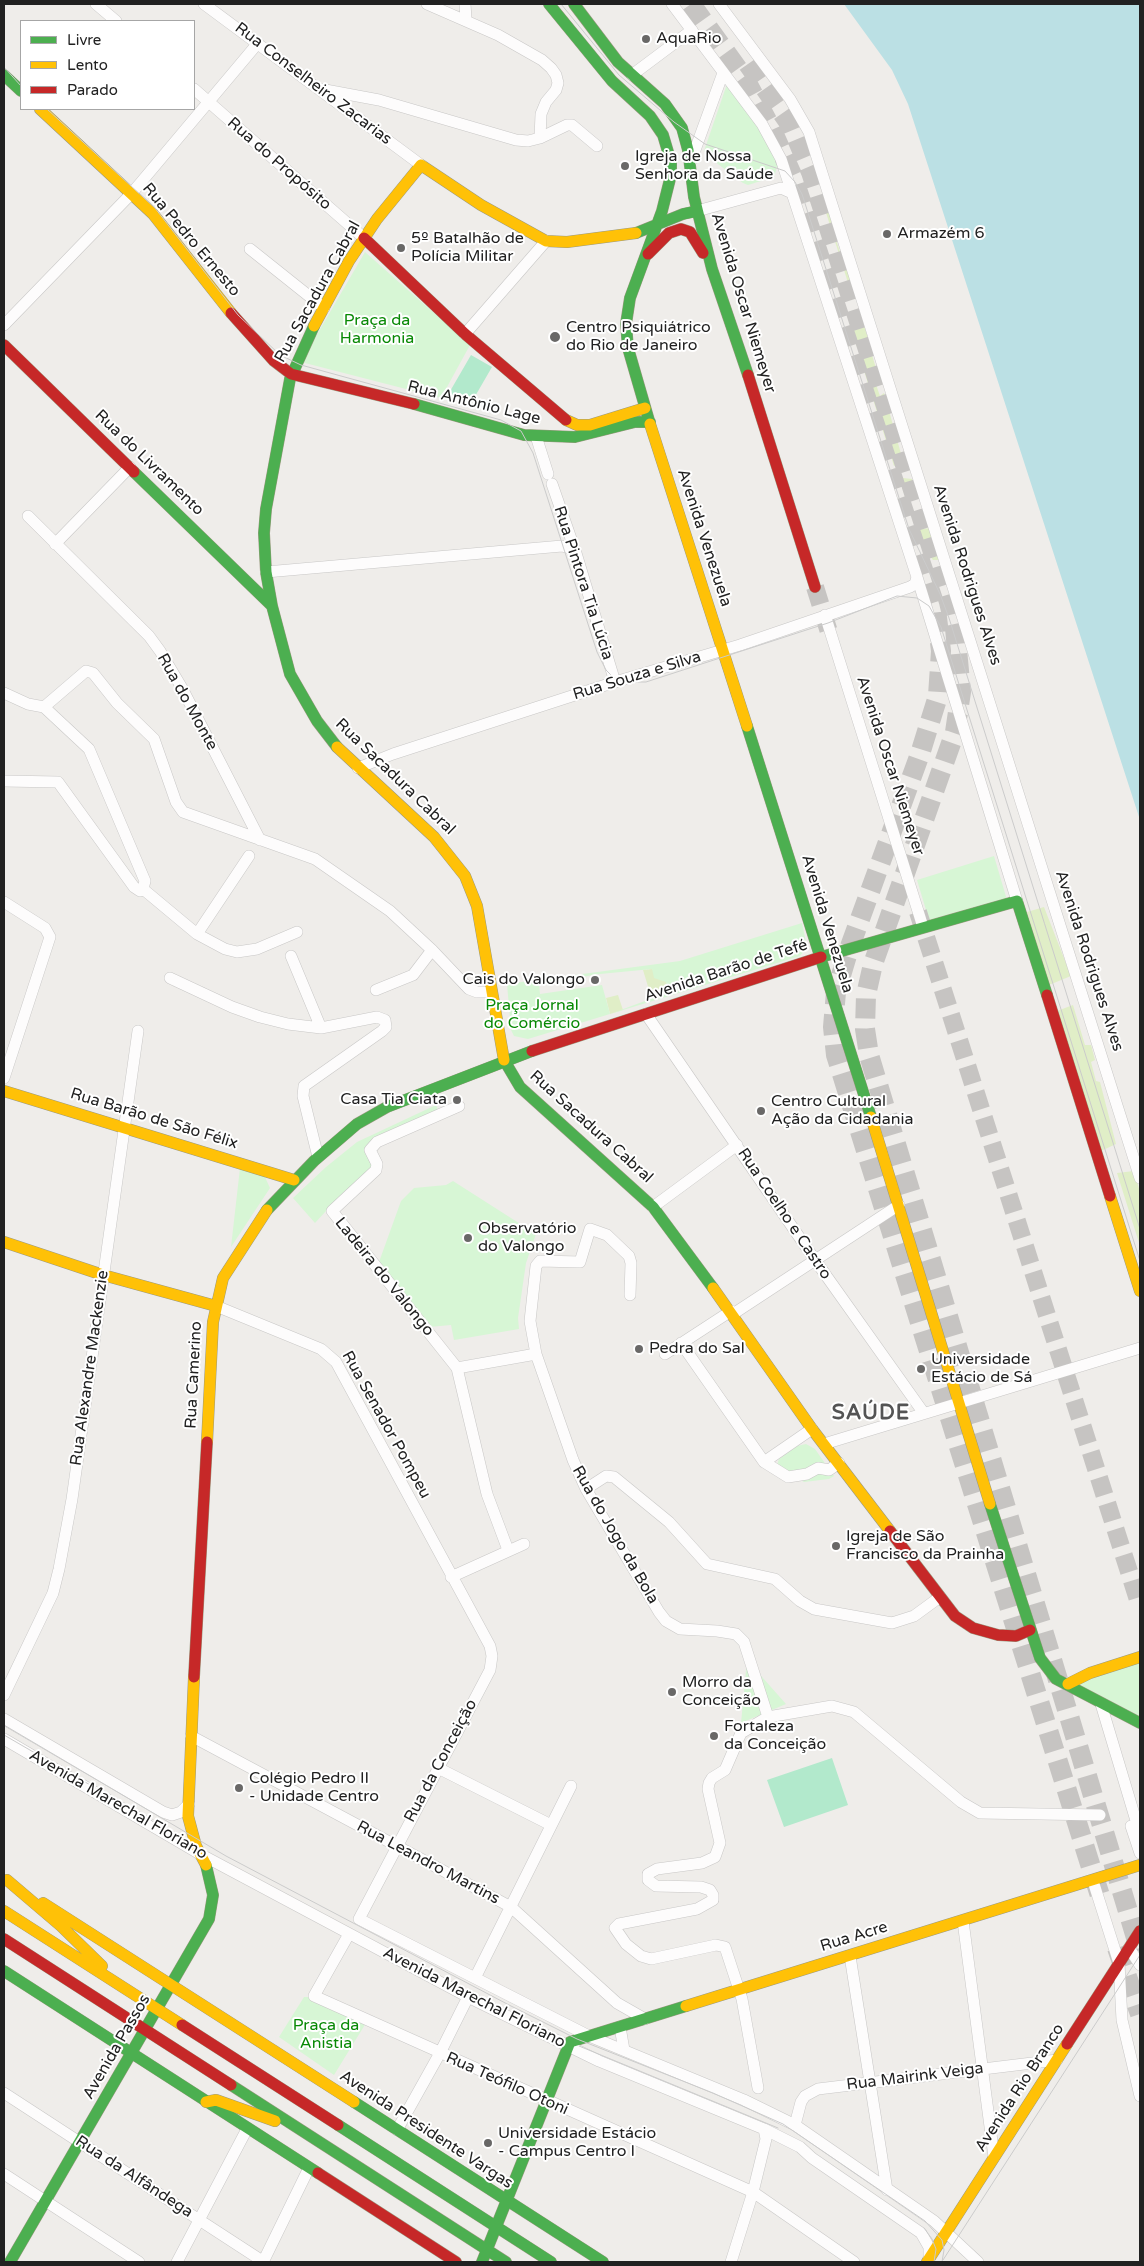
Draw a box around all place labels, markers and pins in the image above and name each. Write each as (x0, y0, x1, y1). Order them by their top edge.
place label: AquaRio (656, 29, 721, 49)
marker: AquaRio (640, 33, 652, 45)
place label: Igreja de Nossa Senhora da Saúde (635, 147, 773, 185)
marker: Igreja de Nossa Senhora da Saúde (619, 160, 631, 172)
place label: Armazém 6 (897, 224, 985, 244)
marker: Armazém 6 (881, 228, 893, 240)
place label: 5º Batalhão de Polícia Militar (411, 229, 524, 267)
marker: 5º Batalhão de Polícia Militar (395, 242, 407, 254)
place label: Centro Psiquiátrico do Rio de Janeiro (566, 318, 711, 356)
marker: Centro Psiquiátrico do Rio de Janeiro (548, 330, 562, 344)
place label: Cais do Valongo (463, 970, 585, 990)
marker: Cais do Valongo (589, 974, 601, 986)
place label: Casa Tia Ciata (340, 1090, 447, 1110)
place label: Centro Cultural Ação da Cidadania (771, 1092, 913, 1130)
marker: Casa Tia Ciata (451, 1094, 463, 1106)
marker: Centro Cultural Ação da Cidadania (755, 1105, 767, 1117)
place label: Observatório do Valongo (478, 1219, 577, 1257)
marker: Observatório do Valongo (462, 1232, 474, 1244)
place label: Pedra do Sal (649, 1339, 745, 1359)
marker: Pedra do Sal (633, 1343, 645, 1355)
place label: Universidade Estácio de Sá (931, 1350, 1032, 1388)
marker: Universidade Estácio de Sá (915, 1363, 927, 1375)
place label: Igreja de São Francisco da Prainha (846, 1527, 1004, 1565)
marker: Igreja de São Francisco da Prainha (830, 1540, 842, 1552)
place label: Morro da Conceição (682, 1673, 761, 1711)
marker: Morro da Conceição (666, 1686, 678, 1698)
place label: Fortaleza da Conceição (724, 1717, 826, 1755)
marker: Fortaleza da Conceição (708, 1730, 720, 1742)
place label: Colégio Pedro II - Unidade Centro (249, 1769, 379, 1807)
marker: Colégio Pedro II - Unidade Centro (233, 1782, 245, 1794)
place label: Universidade Estácio - Campus Centro I (498, 2124, 656, 2162)
marker: Universidade Estácio - Campus Centro I (482, 2137, 494, 2149)

